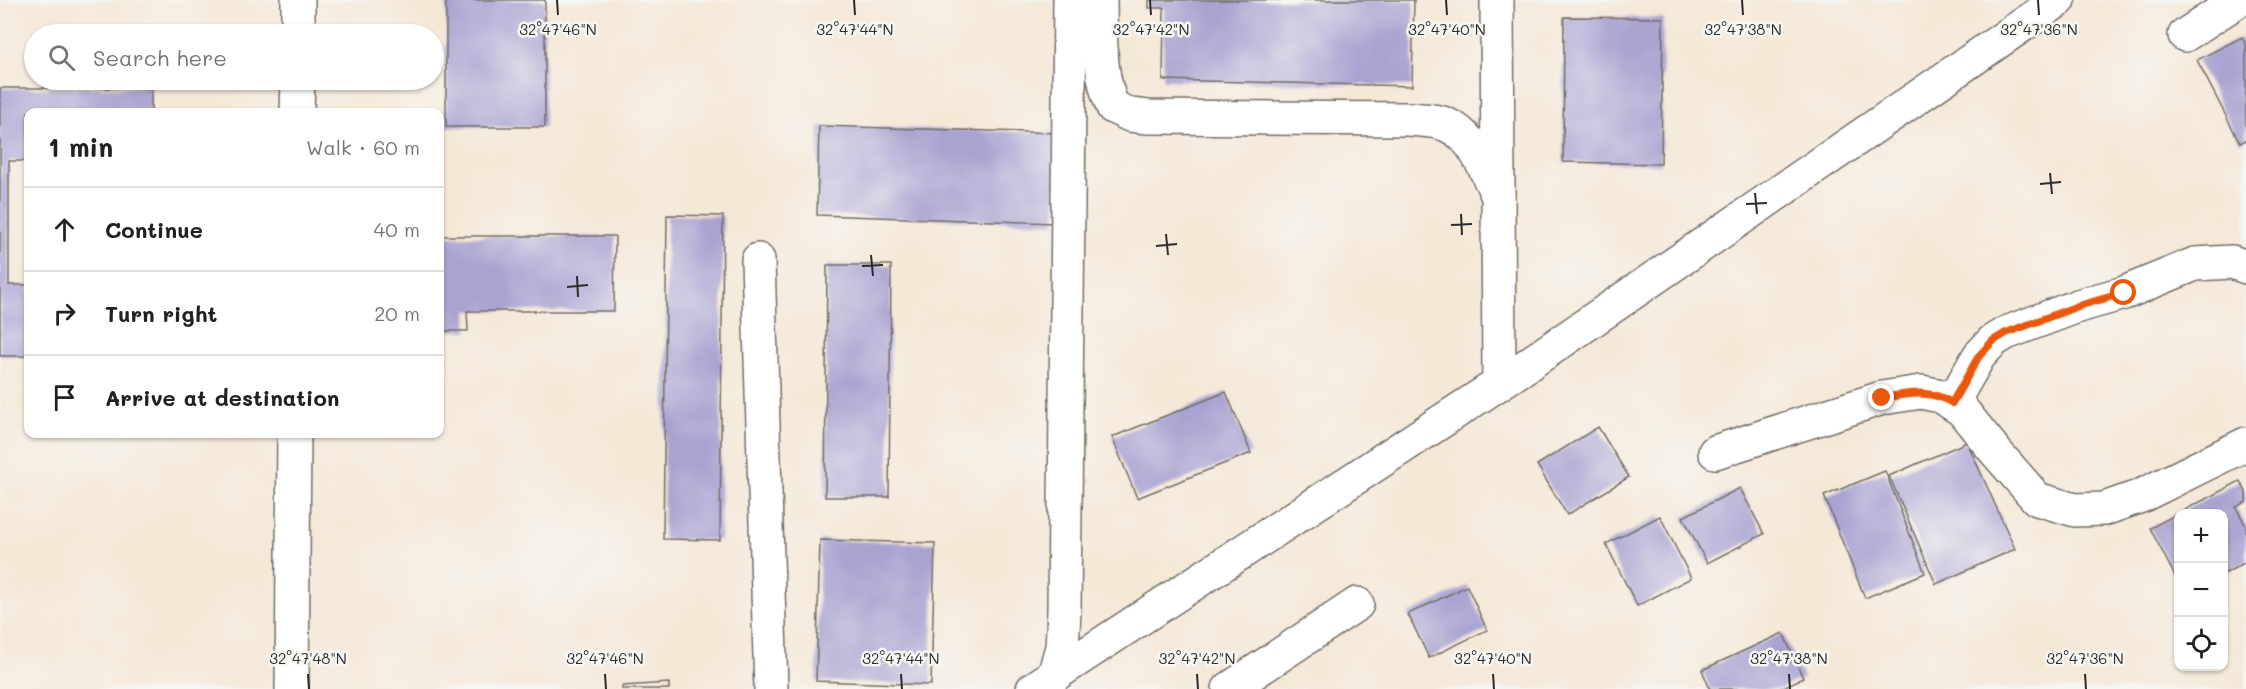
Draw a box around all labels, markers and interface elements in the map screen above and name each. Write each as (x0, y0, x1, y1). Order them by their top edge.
text: 32°47'46"N (519, 19, 597, 39)
text: 32°47'44"N (816, 19, 894, 39)
text: 32°47'42"N (1113, 19, 1189, 39)
text: 32°47'40"N (1408, 19, 1486, 39)
text: 32°47'38"N (1704, 19, 1782, 39)
text: 32°47'36"N (2000, 19, 2078, 39)
search box (24, 24, 444, 90)
icon: search (45, 41, 78, 74)
text: Search here (93, 43, 227, 72)
text: 1 min (48, 130, 113, 164)
text: Walk · 60 m (306, 134, 420, 160)
icon: ahead (48, 213, 81, 246)
text: Continue (105, 215, 203, 244)
text: 40 m (374, 216, 420, 242)
route start (2110, 279, 2136, 305)
icon: right (48, 297, 81, 330)
text: Turn right (105, 299, 217, 328)
text: 20 m (374, 300, 420, 326)
icon: arrive (48, 381, 81, 414)
text: Arrive at destination (105, 383, 340, 412)
route end (1868, 384, 1894, 410)
map controls (2174, 509, 2228, 671)
button: + (2174, 509, 2228, 563)
button: − (2174, 563, 2228, 617)
button: locate (2174, 617, 2228, 671)
text: 32°47'48"N (269, 648, 347, 668)
text: 32°47'46"N (566, 648, 644, 668)
text: 32°47'44"N (862, 648, 940, 668)
text: 32°47'42"N (1159, 648, 1235, 668)
text: 32°47'40"N (1454, 648, 1532, 668)
text: 32°47'38"N (1750, 648, 1828, 668)
text: 32°47'36"N (2046, 648, 2124, 668)

